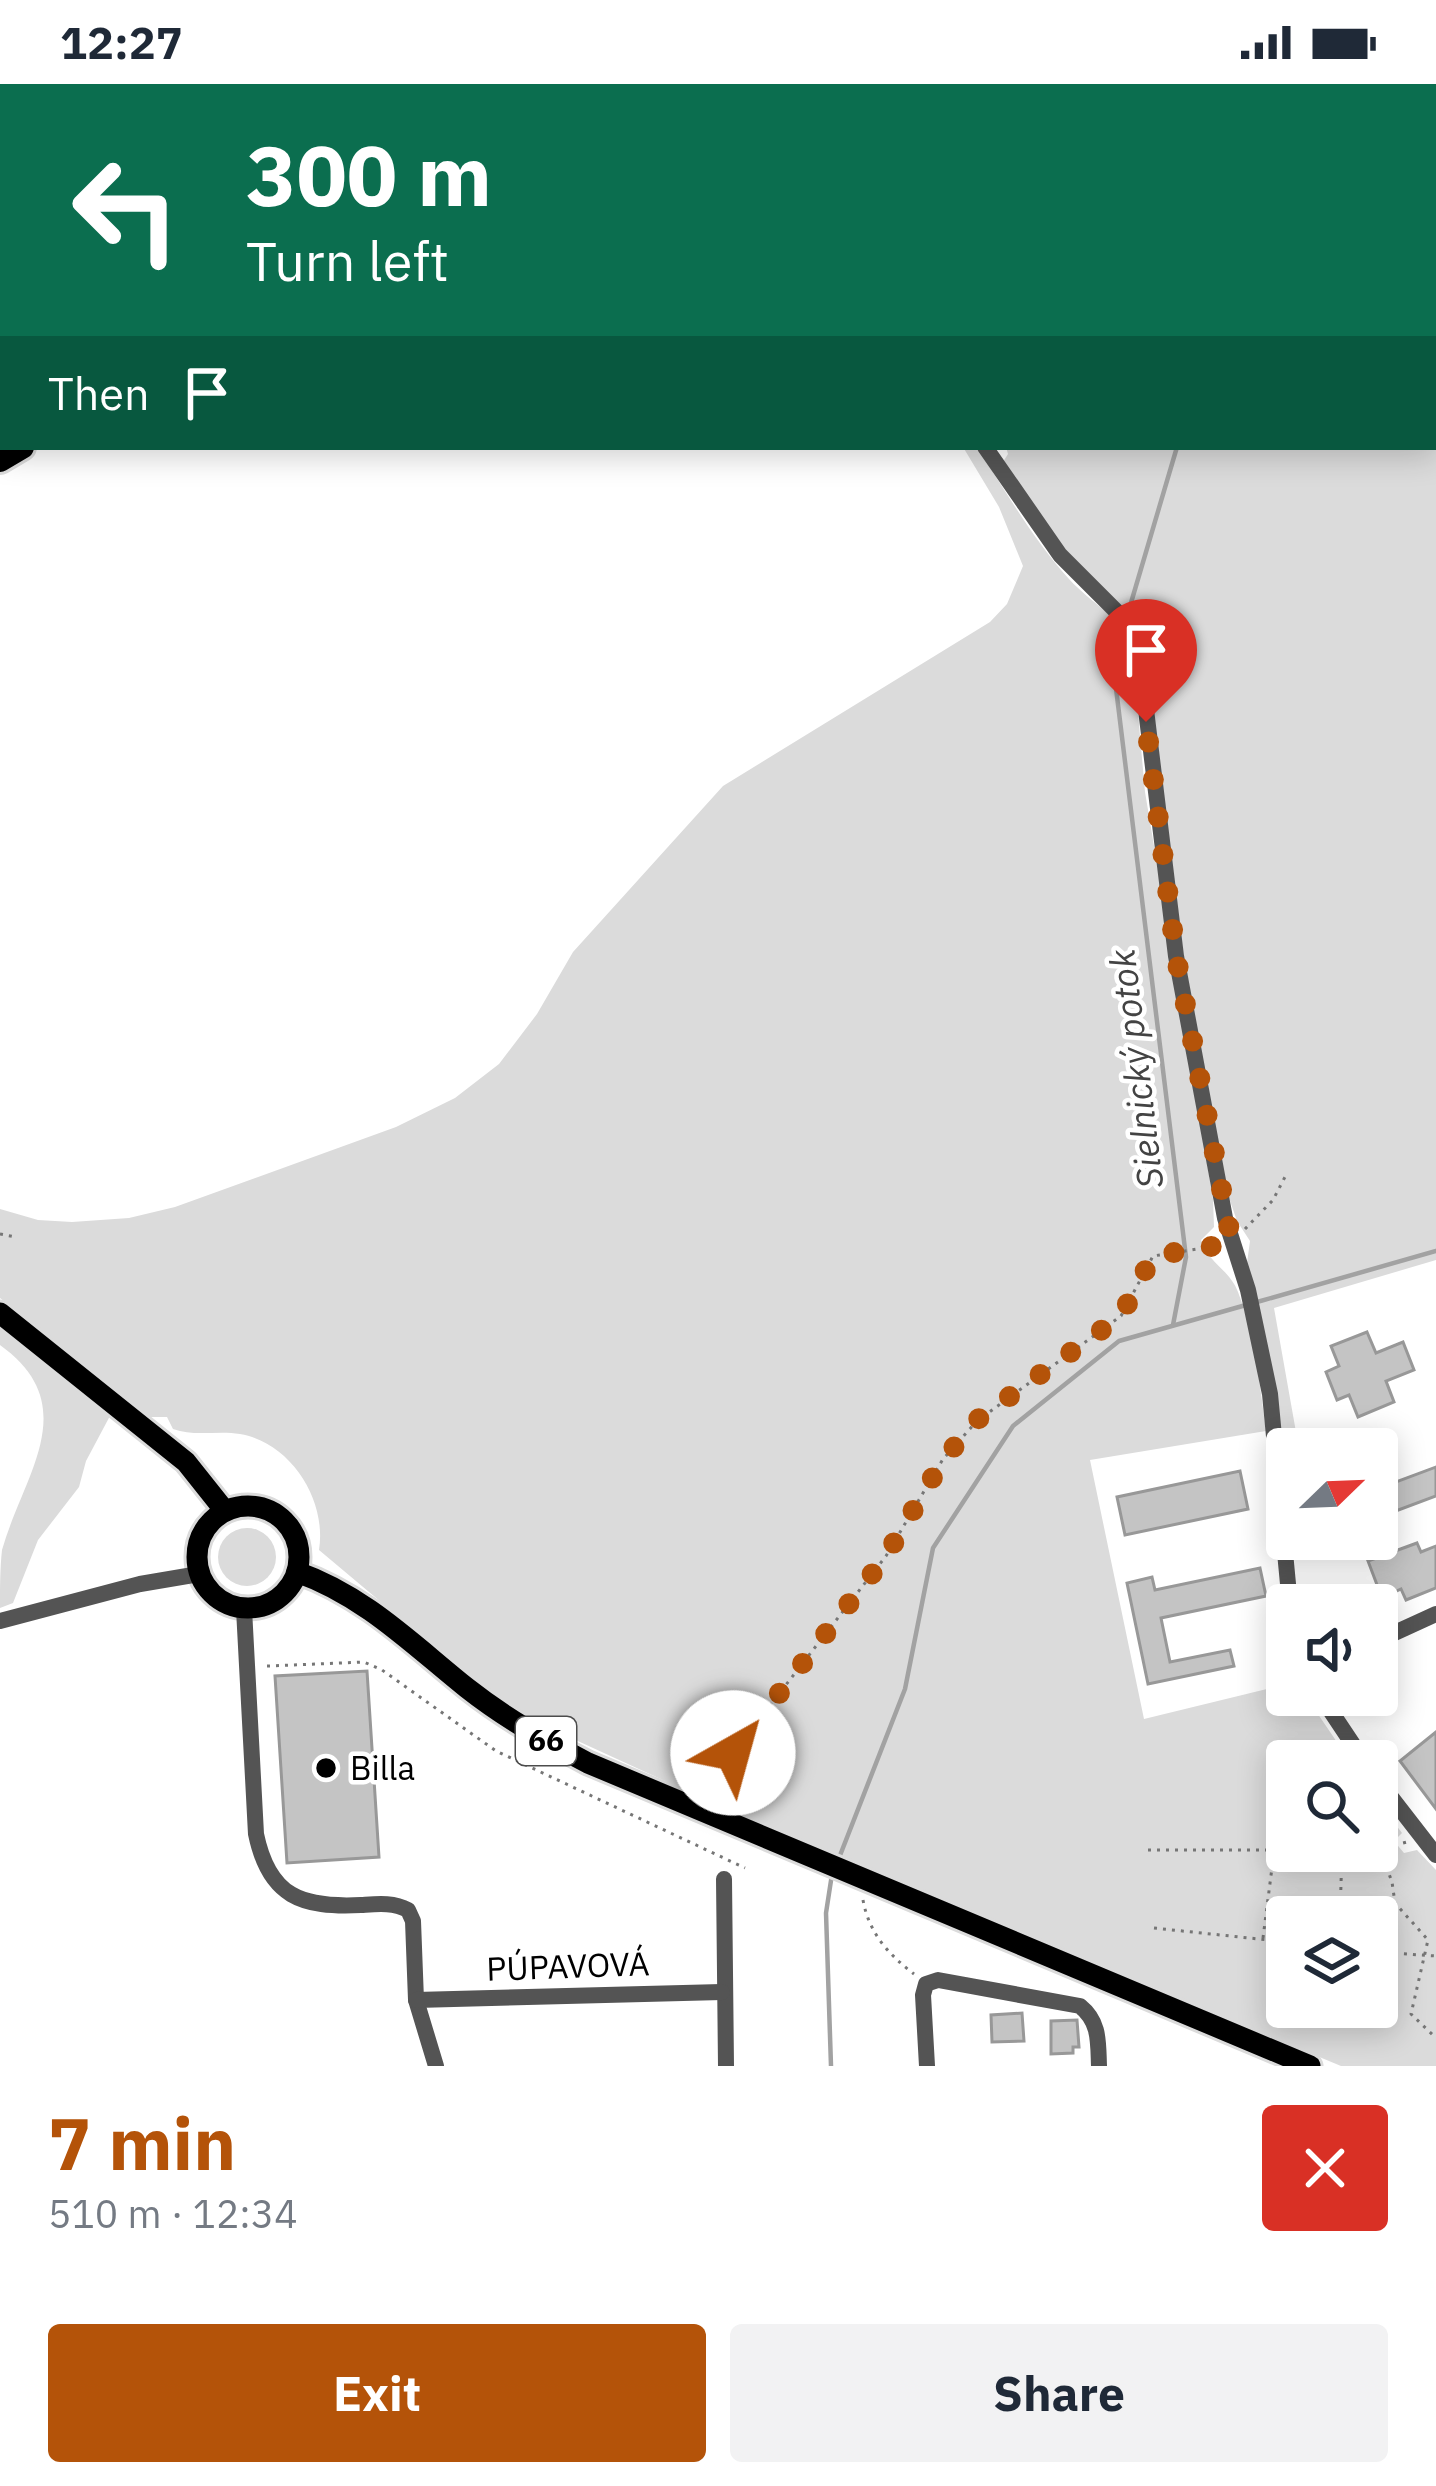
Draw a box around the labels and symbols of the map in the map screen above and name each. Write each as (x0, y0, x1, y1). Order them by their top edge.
pin (1095, 599, 1197, 722)
water label: Sielnický potok (1097, 946, 1173, 1191)
north arrow (1266, 1428, 1398, 1560)
position arrow (670, 1690, 796, 1816)
road number: 66 (516, 1717, 576, 1765)
place label: Billa (350, 1746, 415, 1789)
marker: Billa (313, 1755, 339, 1781)
street label: PÚPAVOVÁ (486, 1941, 650, 1990)

